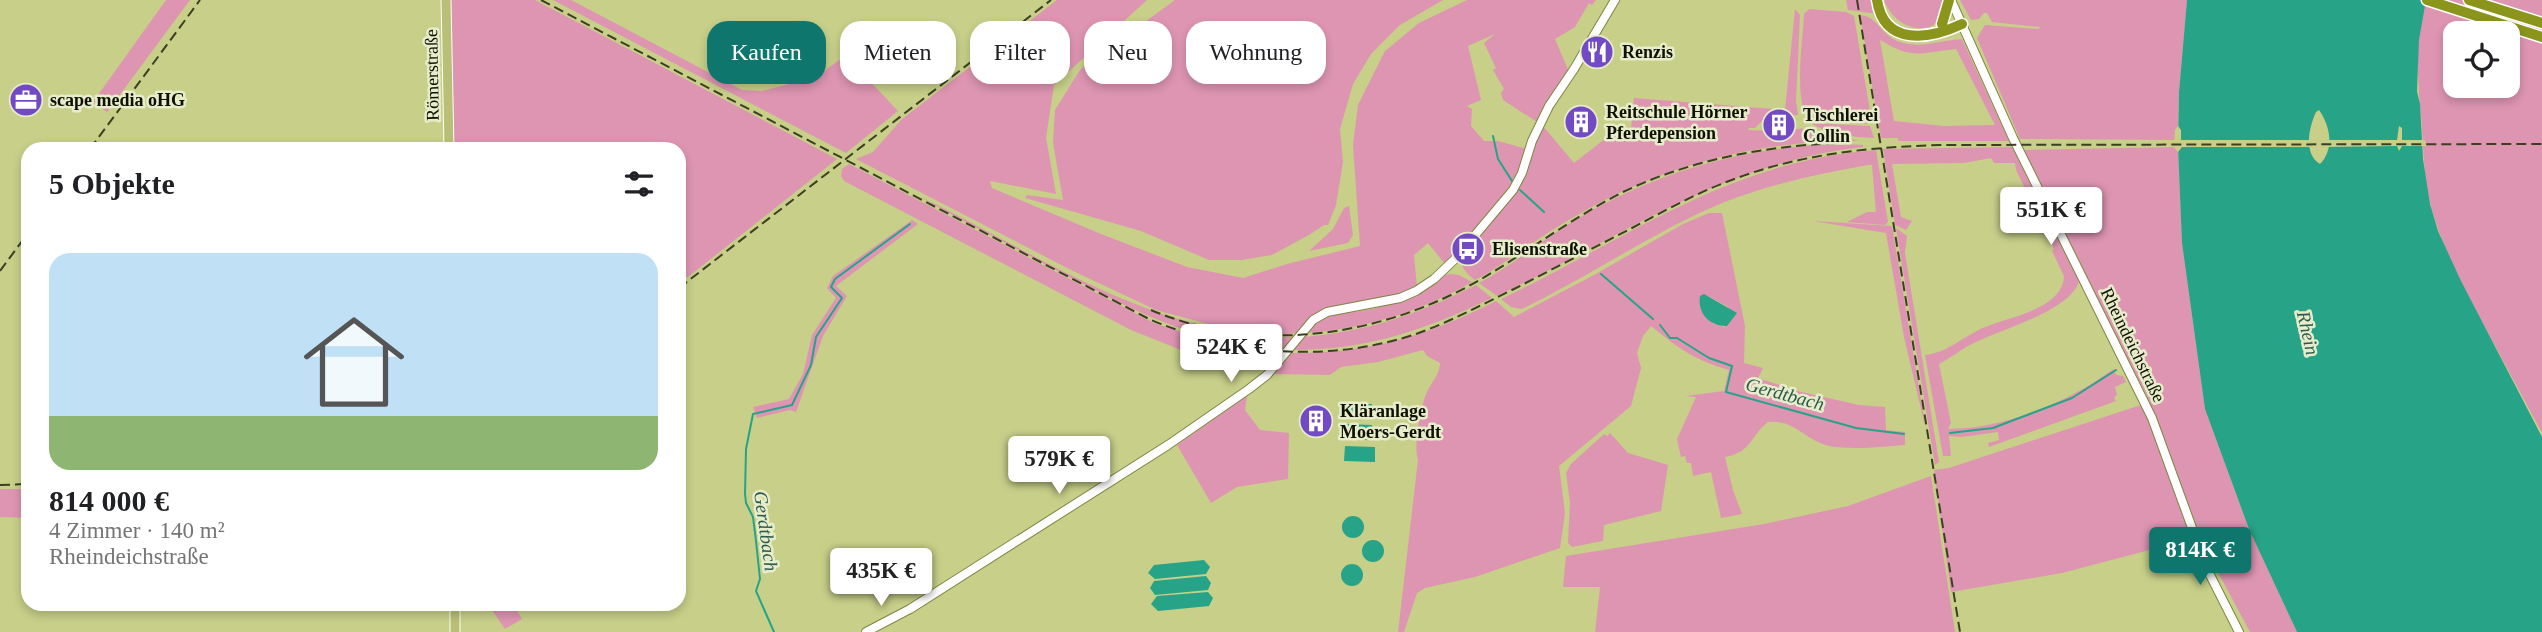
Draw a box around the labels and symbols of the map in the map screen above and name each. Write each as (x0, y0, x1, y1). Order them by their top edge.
street label: Römerstraße (421, 29, 443, 121)
restaurant icon: Renzis (1578, 33, 1616, 71)
place label: Renzis (1622, 42, 1673, 62)
office icon: scape media oHG (7, 81, 45, 119)
place label: scape media oHG (50, 90, 185, 110)
place label: Reitschule Hörner Pferdepension (1606, 102, 1747, 143)
building icon: Reitschule Hörner Pferdepension (1562, 103, 1600, 141)
place label: Tischlerei Collin (1803, 105, 1878, 146)
building icon: Tischlerei Collin (1760, 106, 1798, 144)
pin: 551K € (1994, 188, 2108, 247)
bus stop icon: Elisenstraße (1449, 230, 1487, 268)
place label: Elisenstraße (1492, 239, 1587, 259)
street label: Rheindeichstraße (2097, 284, 2169, 406)
water label: Rhein (2293, 308, 2323, 357)
pin: 524K € (1174, 324, 1288, 384)
water label: Gerdtbach (1743, 373, 1827, 415)
place label: Kläranlage Moers-Gerdt (1340, 401, 1441, 442)
building icon: Kläranlage Moers-Gerdt (1297, 402, 1335, 440)
pin: 579K € (1002, 436, 1116, 496)
water label: Gerdtbach (750, 490, 782, 572)
pin: 814K € (2143, 528, 2257, 587)
pin: 435K € (824, 548, 938, 608)

